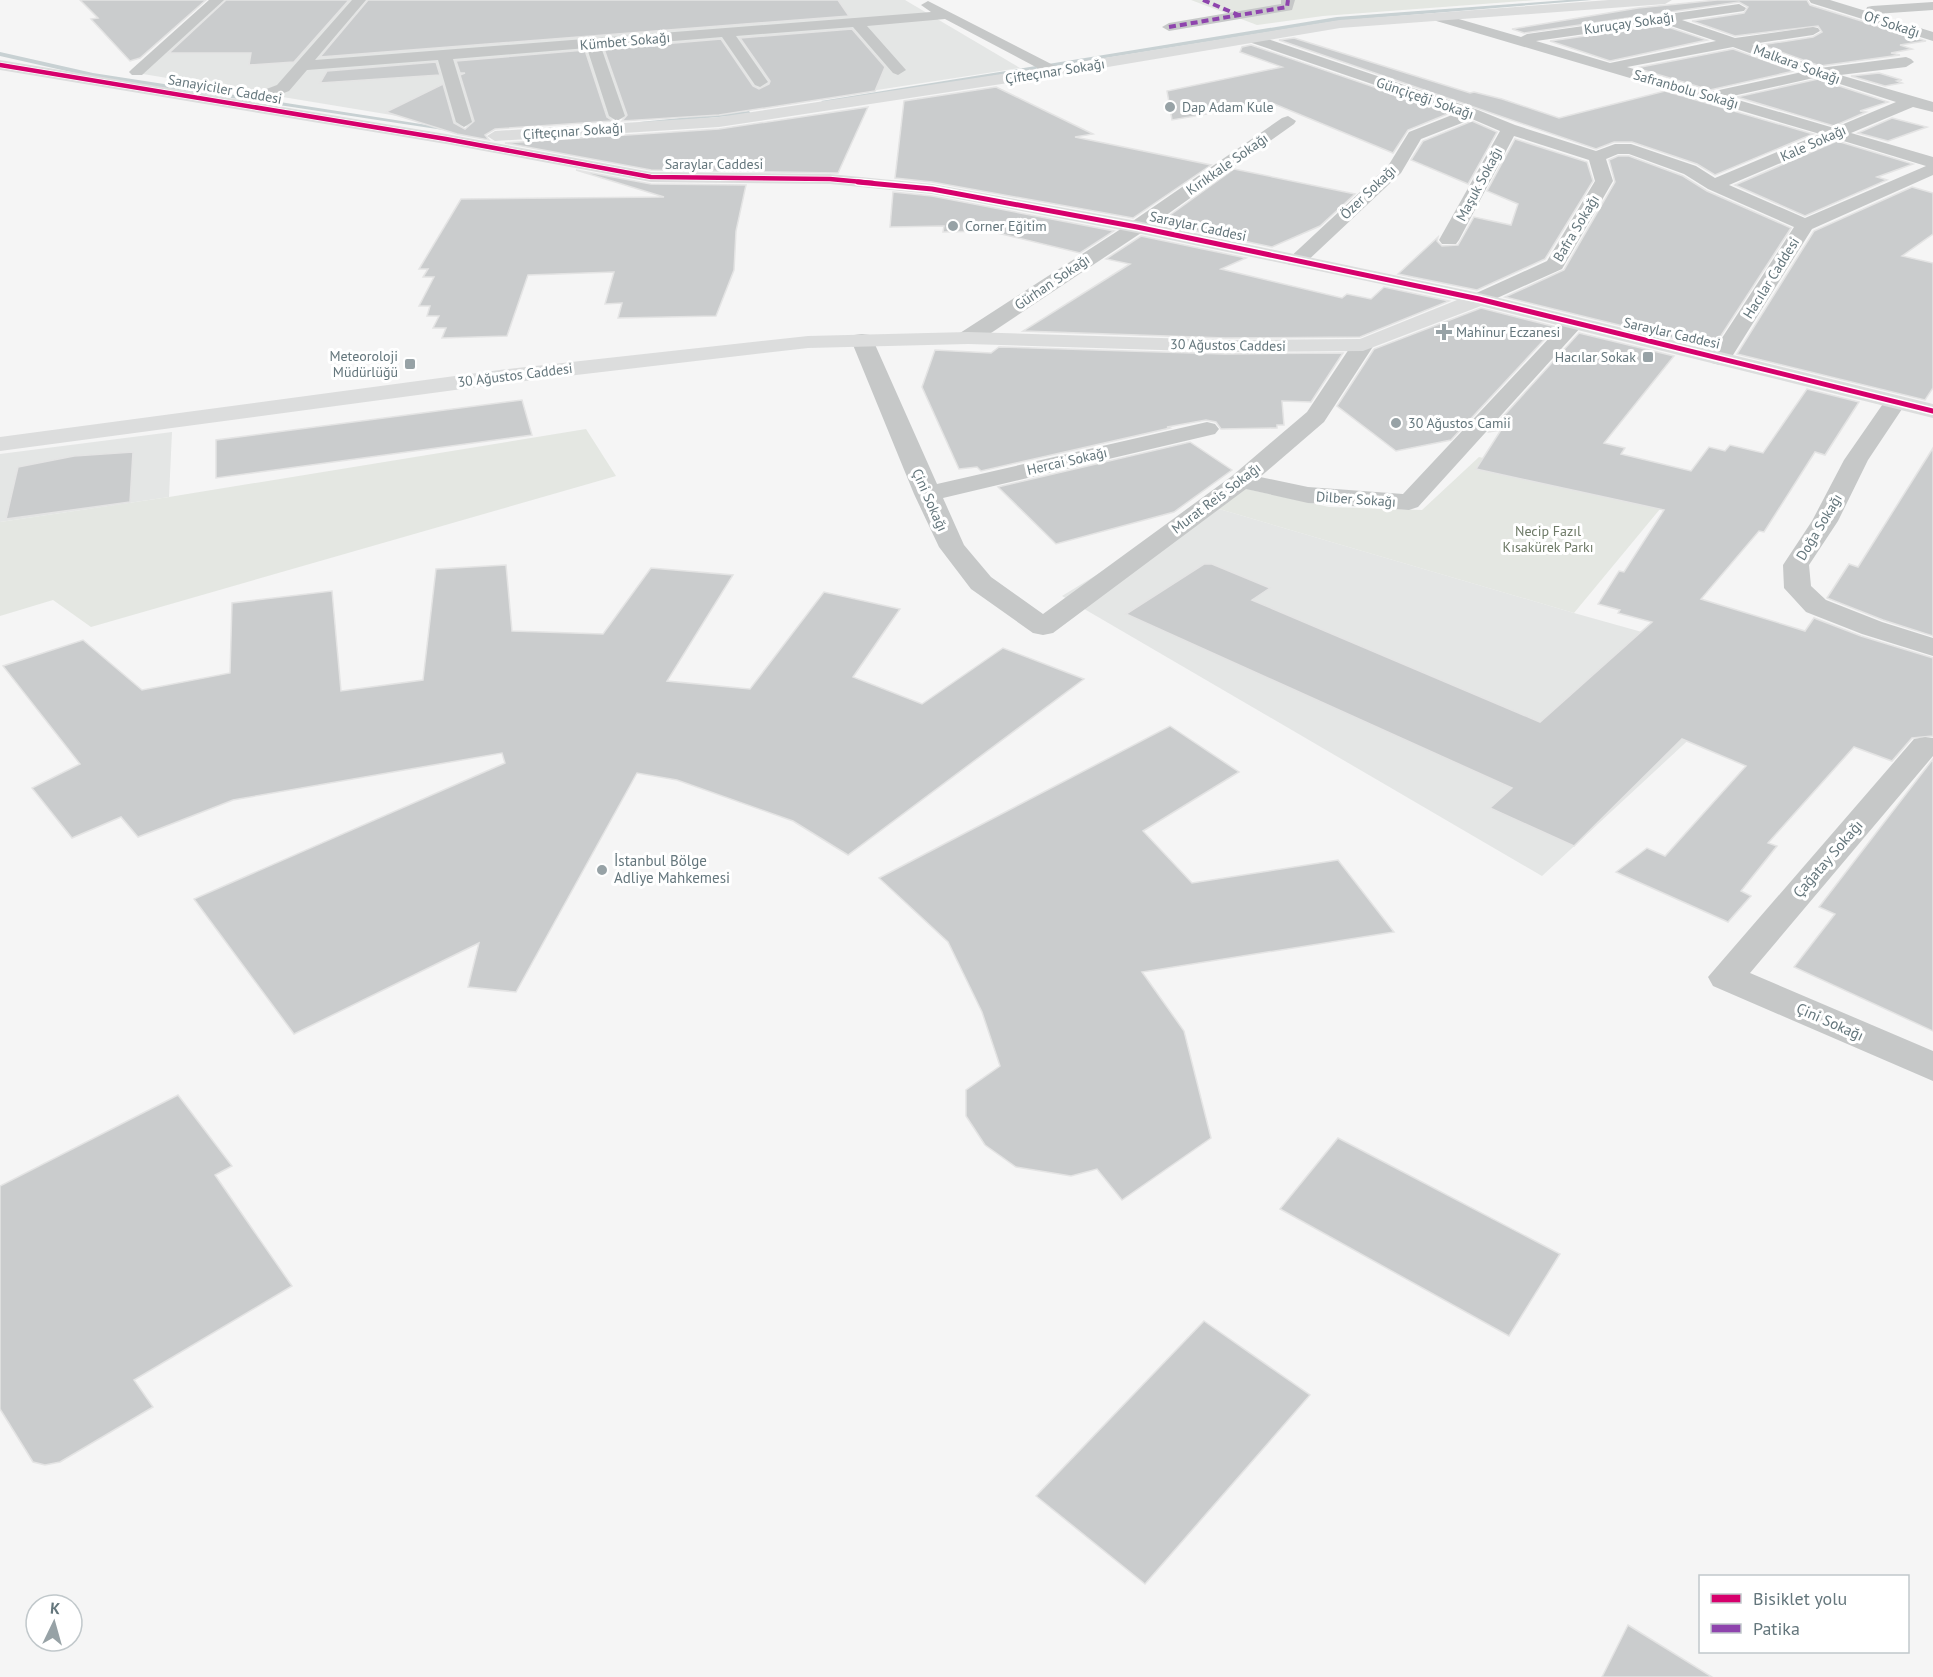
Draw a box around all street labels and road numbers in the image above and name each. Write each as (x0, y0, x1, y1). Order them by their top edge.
street label: Of Sokağı (1862, 7, 1922, 41)
street label: Kuruçay Sokağı (1583, 8, 1675, 38)
street label: Kümbet Sokağı (579, 28, 671, 54)
street label: Malkara Sokağı (1751, 40, 1843, 88)
street label: Çifteçınar Sokağı (1004, 54, 1106, 88)
street label: Safranbolu Sokağı (1631, 65, 1741, 113)
street label: Sanayiciler Caddesi (167, 70, 283, 108)
street label: Günçiçeği Sokağı (1374, 73, 1476, 123)
street label: Çifteçınar Sokağı (522, 119, 624, 143)
street label: Kale Sokağı (1777, 121, 1849, 165)
street label: Kırıkkale Sokağı (1183, 129, 1271, 199)
street label: Maşuk Sokağı (1452, 144, 1506, 224)
street label: Saraylar Caddesi (665, 155, 763, 173)
street label: Özer Sokağı (1336, 161, 1400, 223)
street label: Bafra Sokağı (1549, 191, 1603, 265)
street label: Saraylar Caddesi (1148, 207, 1248, 245)
street label: Hacılar Caddesi (1739, 234, 1803, 322)
street label: Gürhan Sokağı (1011, 250, 1093, 314)
street label: Saraylar Caddesi (1622, 313, 1722, 353)
street label: 30 Ağustos Caddesi (1170, 335, 1286, 355)
street label: 30 Ağustos Caddesi (456, 359, 574, 391)
street label: Hercai Sokağı (1025, 443, 1109, 479)
street label: Murat Reis Sokağı (1168, 459, 1264, 537)
street label: Çini Sokağı (908, 466, 952, 534)
street label: Dilber Sokağı (1315, 487, 1397, 511)
street label: Doğa Sokağı (1792, 490, 1846, 564)
street label: Çağatay Sokağı (1789, 816, 1867, 901)
street label: Çini Sokağı (1794, 998, 1867, 1045)

